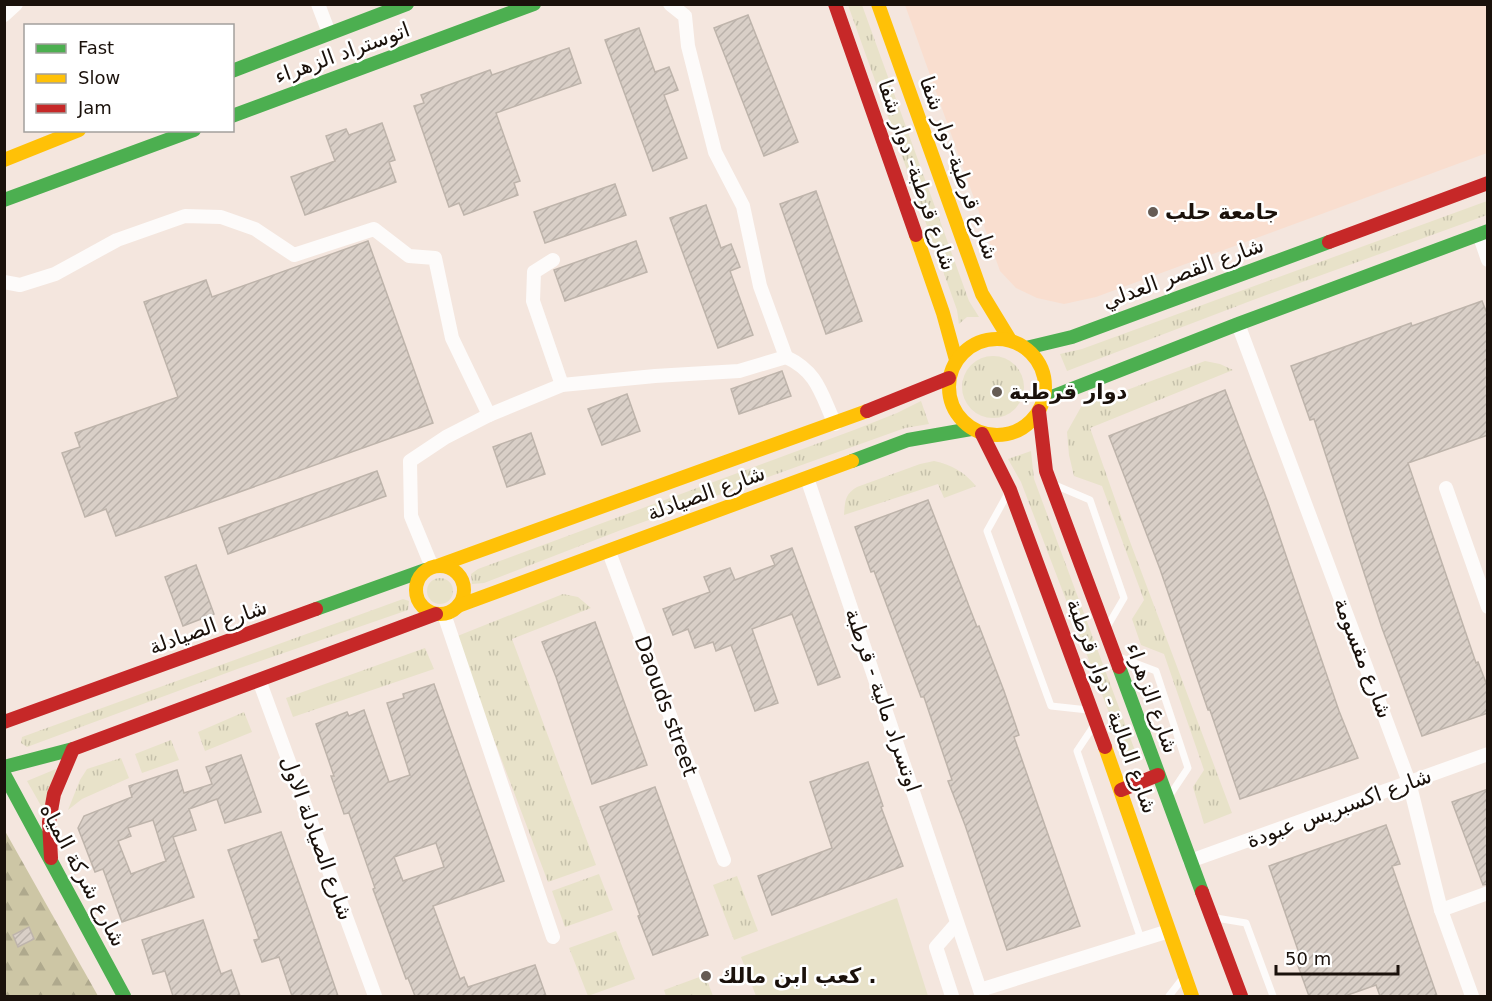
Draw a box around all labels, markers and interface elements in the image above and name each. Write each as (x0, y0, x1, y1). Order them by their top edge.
street label: اتوستراد الزهراء (271, 17, 413, 89)
legend (24, 24, 234, 132)
text: Fast (78, 37, 114, 58)
text: Slow (78, 67, 120, 88)
street label: شارع قرطبة-دوار شفا (915, 73, 1003, 263)
street label: شارع قرطبة- دوار شفا (873, 76, 961, 274)
text: Jam (77, 97, 112, 118)
place label: جامعة حلب (1165, 200, 1279, 224)
marker: جامعة حلب (1146, 205, 1160, 219)
street label: شارع القصر العدلي (1099, 233, 1267, 313)
place label: دوار قرطبة (1009, 380, 1128, 404)
marker: دوار قرطبة (990, 385, 1004, 399)
street label: شارع الصيادلة (644, 461, 768, 525)
street label: شارع مقسومة (1329, 594, 1397, 722)
street label: شارع الصيادلة (146, 595, 270, 659)
street label: شارع المالية - دوار قرطبة (1062, 595, 1162, 817)
street label: اوتسراد مالية - قرطبة (840, 605, 926, 795)
street label: Daouds street (629, 633, 703, 779)
street label: شارع الزهراء (1121, 640, 1183, 756)
street label: شارع الصيادلة الاول (276, 752, 358, 924)
street label: شارع اكسبريس عبودة (1243, 763, 1435, 853)
street label: شارع شركة المياه (35, 799, 131, 951)
scale bar (1276, 938, 1398, 976)
text: 50 m (1285, 948, 1331, 969)
place label: كعب ابن مالك . (718, 964, 877, 988)
marker: كعب ابن مالك . (699, 969, 713, 983)

